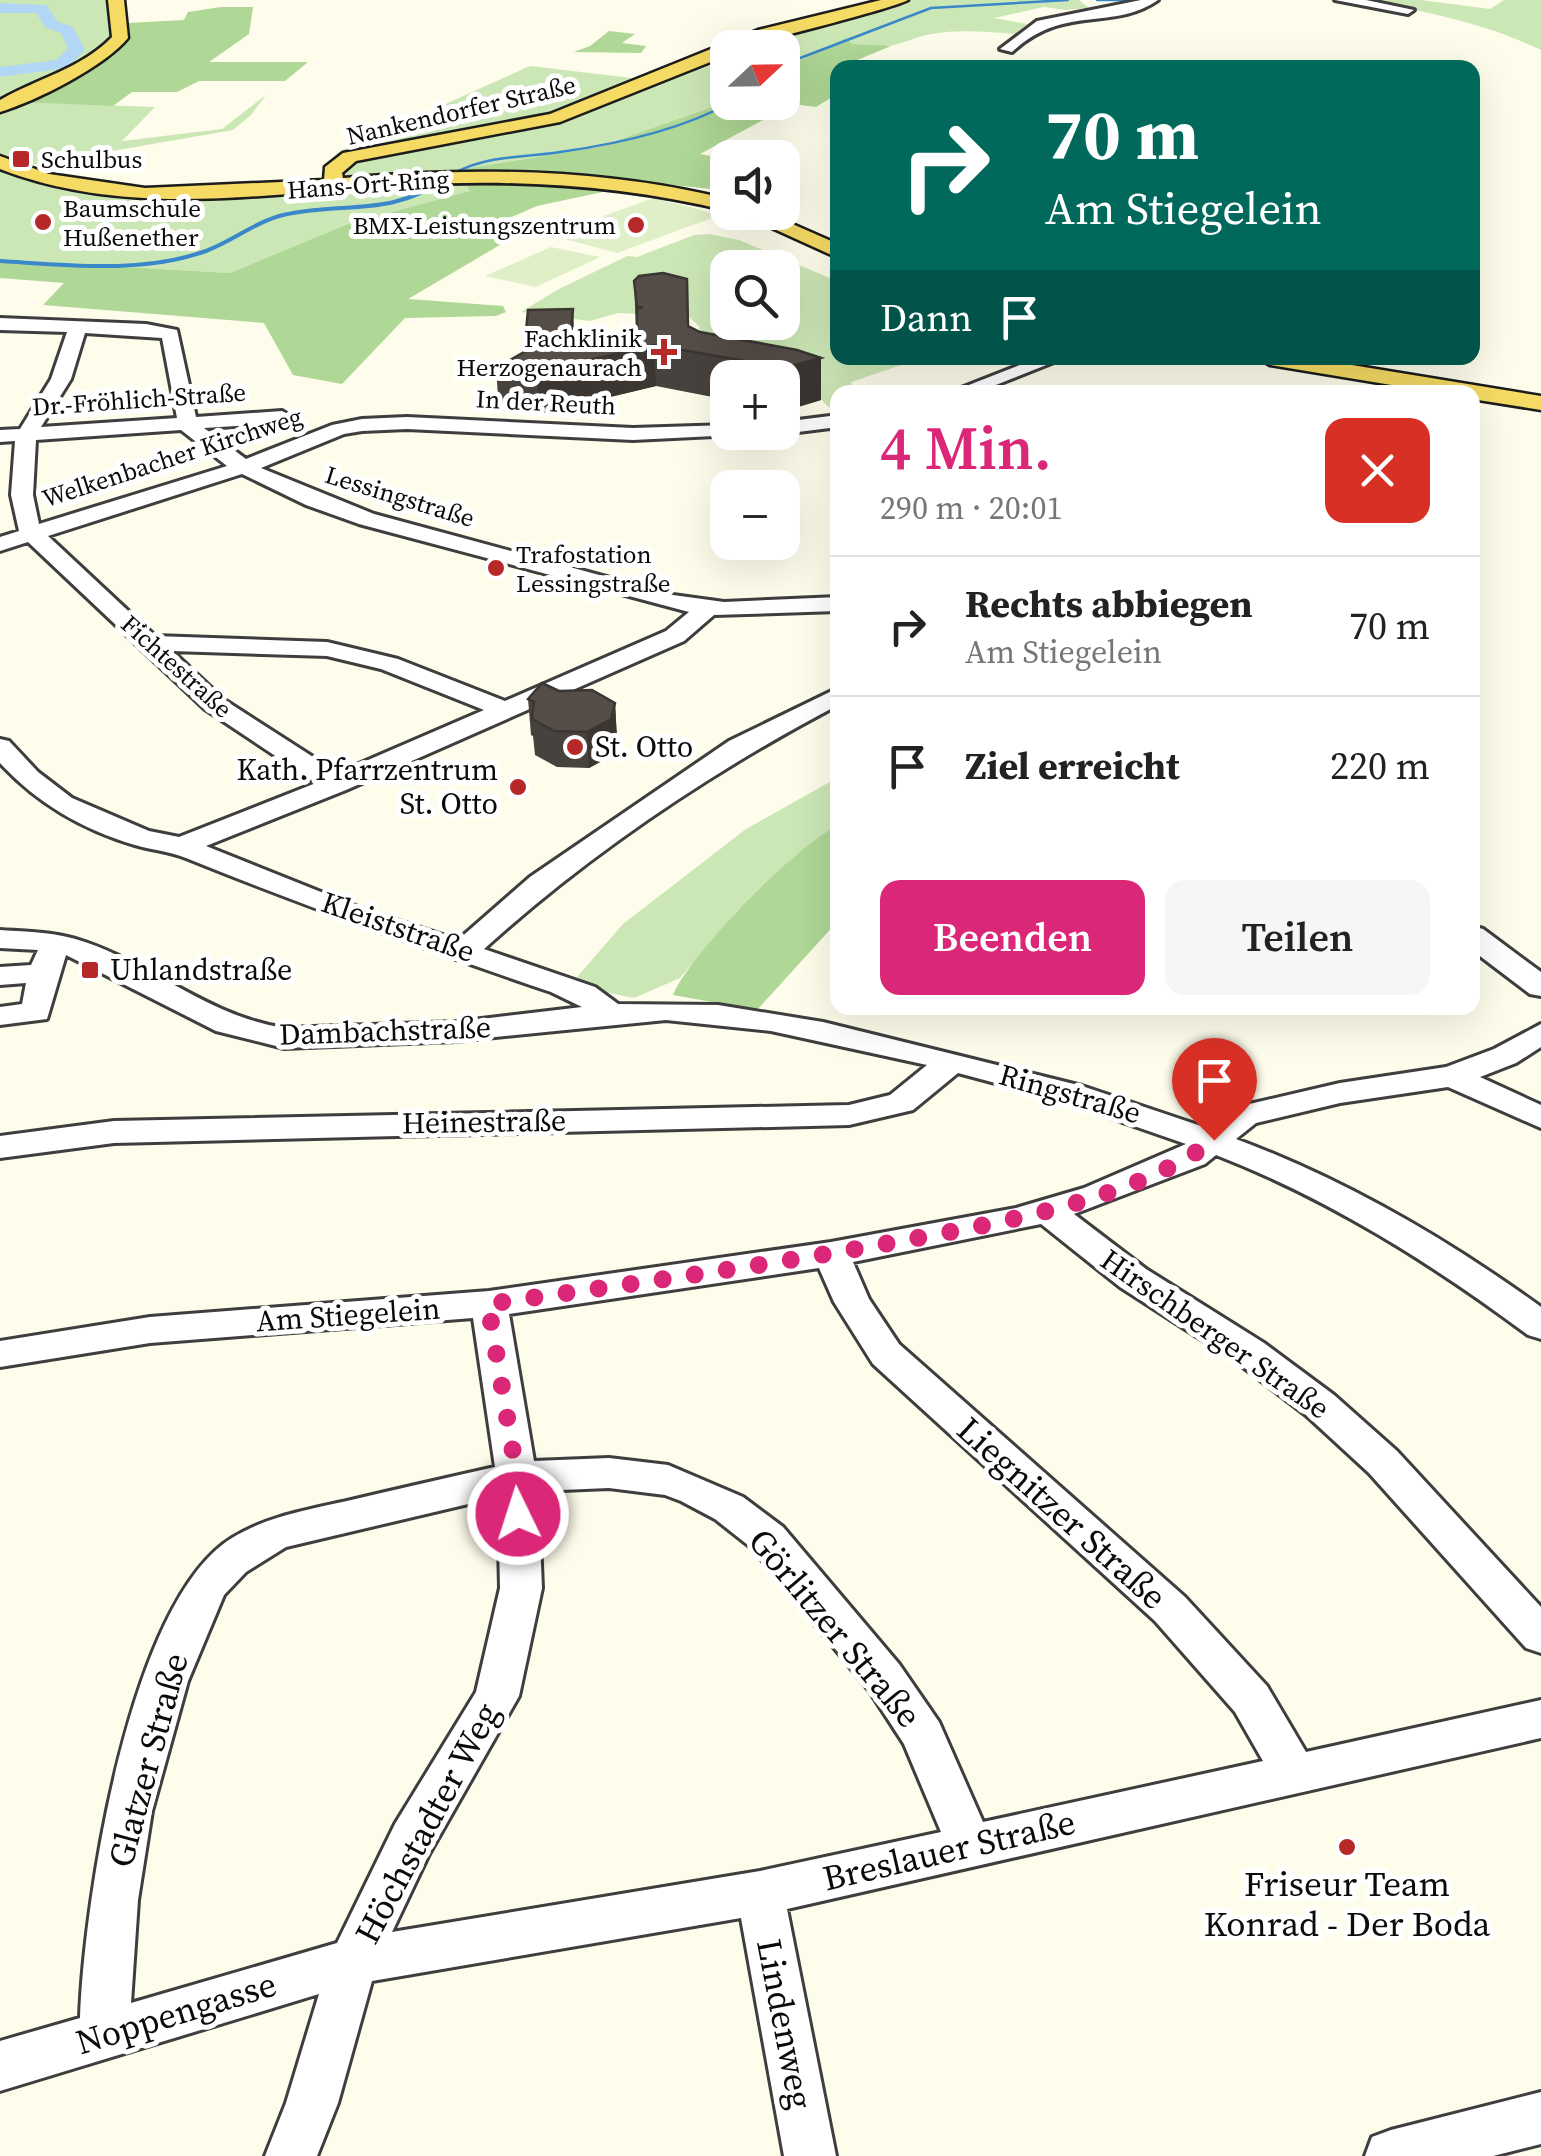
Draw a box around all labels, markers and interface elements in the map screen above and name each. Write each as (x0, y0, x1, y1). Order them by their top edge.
north arrow (710, 30, 800, 120)
map controls (710, 30, 800, 560)
street label: Nankendorfer Straße (343, 67, 579, 153)
text: 70 m (1045, 86, 1199, 182)
icon: right (880, 100, 1010, 230)
button: sound (710, 140, 800, 230)
place label: Schulbus (41, 142, 142, 176)
marker: Schulbus (10, 148, 32, 170)
street label: Hans-Ort-Ring (286, 161, 450, 207)
text: Am Stiegelein (1045, 177, 1322, 239)
place label: Baumschule Hußenether (63, 191, 201, 254)
place label: BMX-Leistungszentrum (353, 208, 616, 242)
marker: Baumschule Hußenether (32, 211, 54, 233)
marker: BMX-Leistungszentrum (625, 214, 647, 236)
button: search (710, 250, 800, 340)
icon: arrive (992, 290, 1047, 345)
text: Dann (880, 292, 972, 344)
place label: Fachklinik Herzogenaurach (456, 321, 642, 384)
marker: Fachklinik Herzogenaurach (651, 339, 677, 365)
button: + (710, 360, 800, 450)
street label: Dr.-Fröhlich-Straße (31, 375, 247, 423)
street label: In der Reuth (475, 381, 617, 423)
street label: Welkenbacher Kirchweg (38, 399, 306, 515)
text: 4 Min. (880, 407, 1052, 489)
button: close (1325, 418, 1430, 523)
street label: Lessingstraße (321, 457, 479, 535)
button: − (710, 470, 800, 560)
text: 290 m · 20:01 (880, 486, 1062, 530)
place label: Trafostation Lessingstraße (516, 537, 670, 600)
marker: Trafostation Lessingstraße (485, 557, 507, 579)
text: Rechts abbiegen (965, 578, 1253, 630)
icon: right (880, 599, 935, 654)
text: 70 m (1349, 600, 1430, 652)
street label: Fichtestraße (114, 607, 240, 725)
text: Am Stiegelein (965, 630, 1162, 674)
place label: St. Otto (595, 726, 693, 767)
marker: St. Otto (564, 736, 586, 758)
icon: arrive (880, 739, 935, 794)
text: Ziel erreicht (965, 740, 1180, 792)
text: 220 m (1330, 740, 1430, 792)
place label: Kath. Pfarrzentrum St. Otto (236, 749, 498, 824)
marker: Kath. Pfarrzentrum St. Otto (507, 776, 529, 798)
button: Beenden (880, 880, 1145, 995)
button: Teilen (1165, 880, 1430, 995)
street label: Kleiststraße (316, 881, 480, 972)
place label: Uhlandstraße (110, 949, 292, 990)
marker: Uhlandstraße (79, 959, 101, 981)
street label: Dambachstraße (278, 1006, 492, 1055)
pin (1172, 1038, 1257, 1141)
icon: arrive (1187, 1053, 1242, 1108)
street label: Ringstraße (994, 1054, 1146, 1133)
street label: Heinestraße (402, 1100, 566, 1143)
street label: Hirschberger Straße (1093, 1239, 1338, 1428)
street label: Am Stiegelein (254, 1288, 441, 1341)
street label: Liegnitzer Straße (947, 1406, 1177, 1620)
position arrow (466, 1462, 570, 1566)
street label: Görlitzer Straße (737, 1518, 933, 1738)
street label: Glatzer Straße (96, 1648, 200, 1872)
street label: Höchstadter Weg (343, 1694, 511, 1952)
street label: Breslauer Straße (818, 1798, 1080, 1902)
marker: Friseur Team Konrad - Der Boda (1336, 1836, 1358, 1858)
place label: Friseur Team Konrad - Der Boda (1204, 1860, 1490, 1948)
street label: Lindenweg (745, 1935, 825, 2113)
street label: Noppengasse (70, 1960, 282, 2066)

